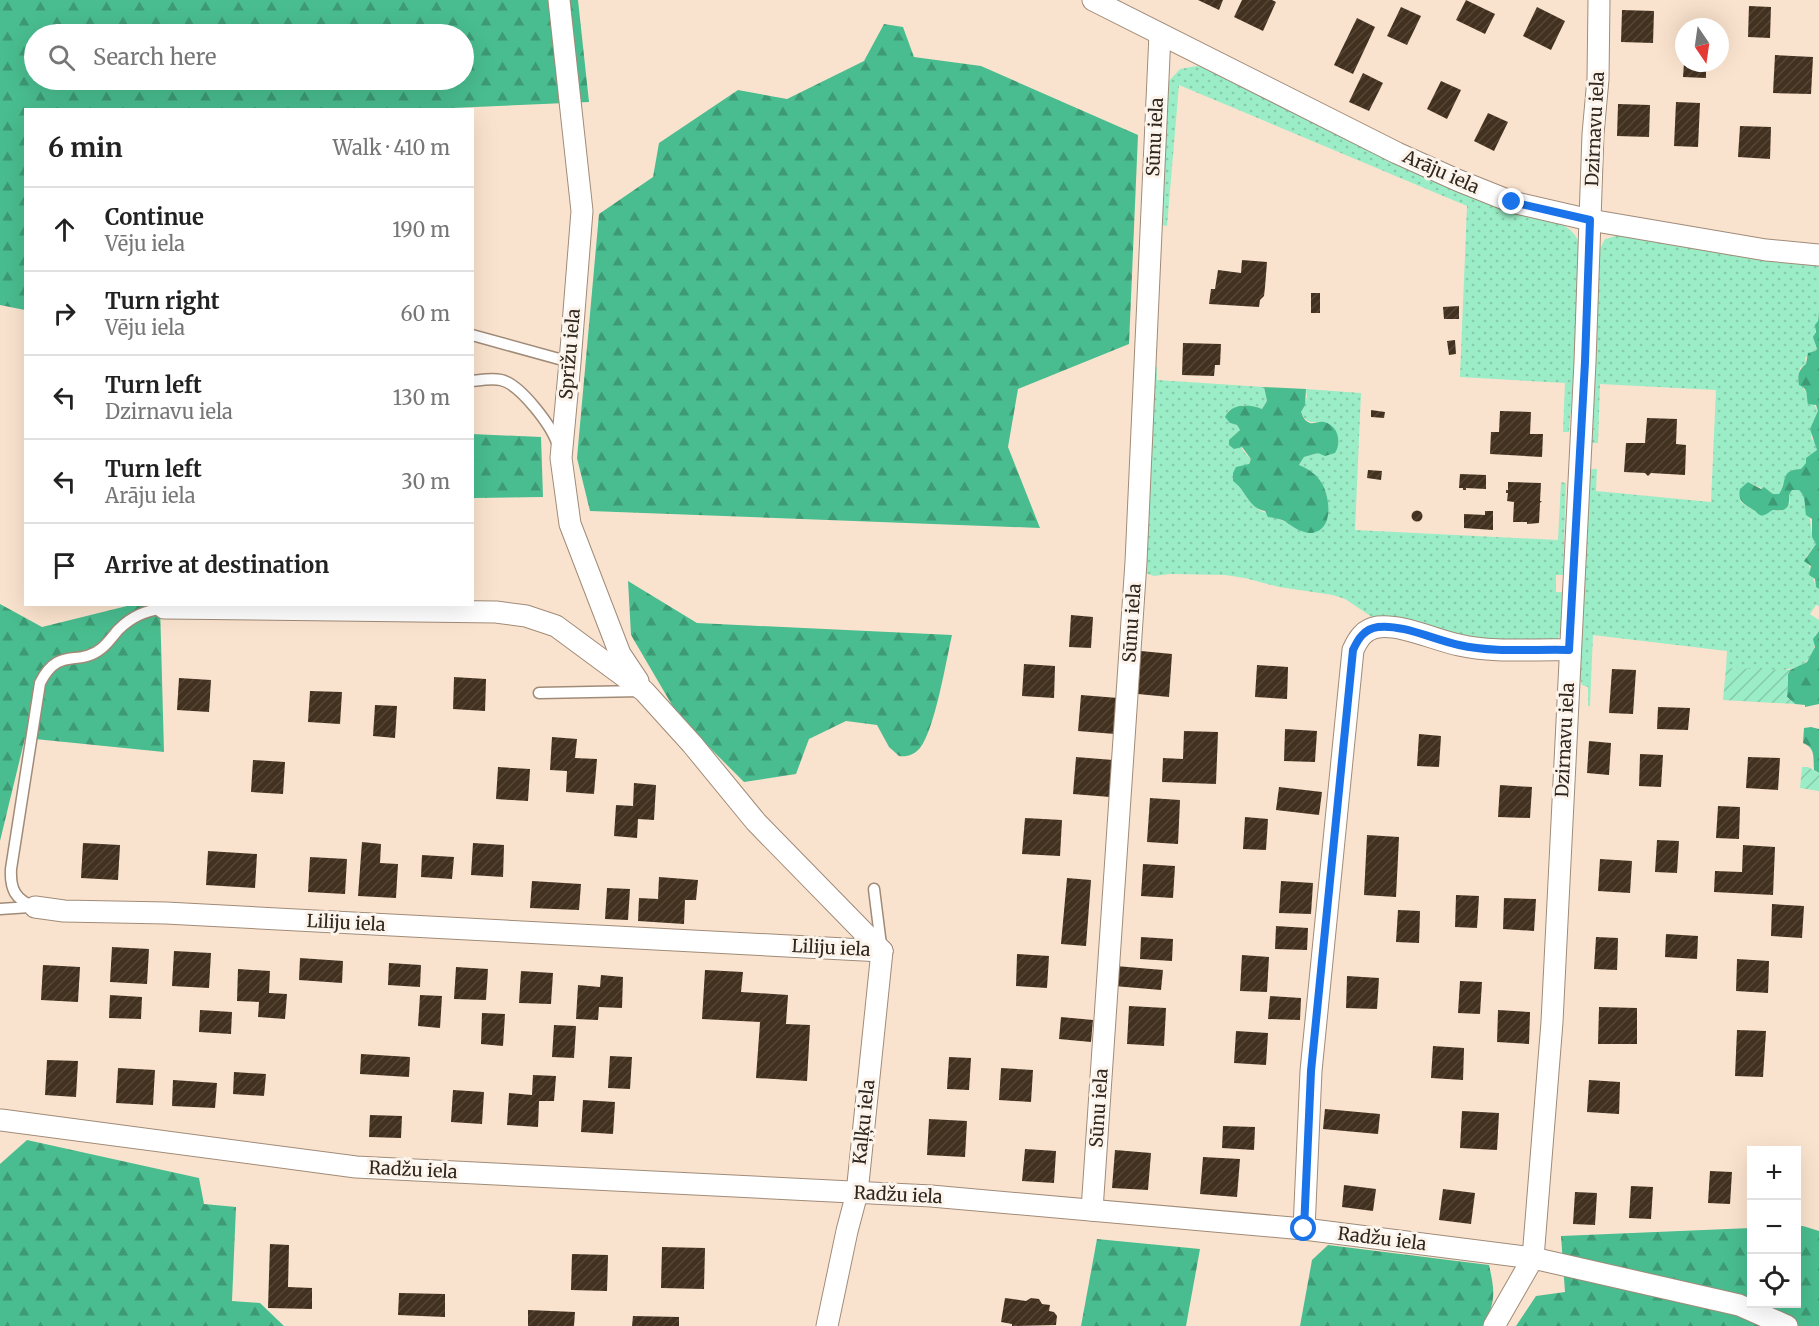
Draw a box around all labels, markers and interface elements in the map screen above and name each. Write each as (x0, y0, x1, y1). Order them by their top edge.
north arrow (1675, 18, 1729, 72)
search box (24, 24, 474, 90)
icon: search (45, 41, 78, 74)
text: Search here (93, 43, 216, 71)
street label: Dzirnavu iela (1580, 71, 1609, 187)
street label: Sūnu iela (1141, 96, 1168, 177)
text: 6 min (48, 131, 123, 164)
text: Walk · 410 m (333, 135, 450, 160)
street label: Arāju iela (1398, 144, 1483, 199)
route end (1498, 188, 1524, 214)
text: Continue (105, 203, 204, 231)
icon: ahead (48, 213, 81, 246)
text: 190 m (392, 217, 450, 242)
text: Vēju iela (105, 231, 185, 256)
text: Turn right (105, 287, 219, 315)
icon: right (48, 297, 81, 330)
text: 60 m (400, 301, 450, 326)
street label: Sprīžu iela (554, 307, 585, 400)
text: Vēju iela (105, 315, 185, 340)
text: Turn left (105, 371, 202, 399)
icon: left (48, 381, 81, 414)
text: 130 m (393, 385, 450, 410)
text: Dzirnavu iela (105, 399, 233, 424)
text: Turn left (105, 455, 202, 483)
icon: left (48, 465, 81, 498)
text: 30 m (401, 469, 450, 494)
text: Arāju iela (105, 483, 195, 508)
icon: arrive (48, 549, 81, 582)
text: Arrive at destination (105, 551, 329, 579)
street label: Sūnu iela (1117, 582, 1146, 663)
street label: Dzirnavu iela (1550, 682, 1579, 798)
street label: Liliju iela (306, 909, 386, 936)
street label: Liliju iela (791, 934, 871, 961)
street label: Sūnu iela (1084, 1067, 1113, 1148)
street label: Kaļķu iela (848, 1078, 879, 1166)
map controls (1747, 1146, 1801, 1308)
button: + (1747, 1146, 1801, 1200)
street label: Radžu iela (368, 1156, 458, 1183)
street label: Radžu iela (853, 1181, 943, 1208)
button: − (1747, 1200, 1801, 1254)
route start (1290, 1215, 1316, 1241)
street label: Radžu iela (1336, 1222, 1428, 1255)
button: locate (1747, 1254, 1801, 1308)

